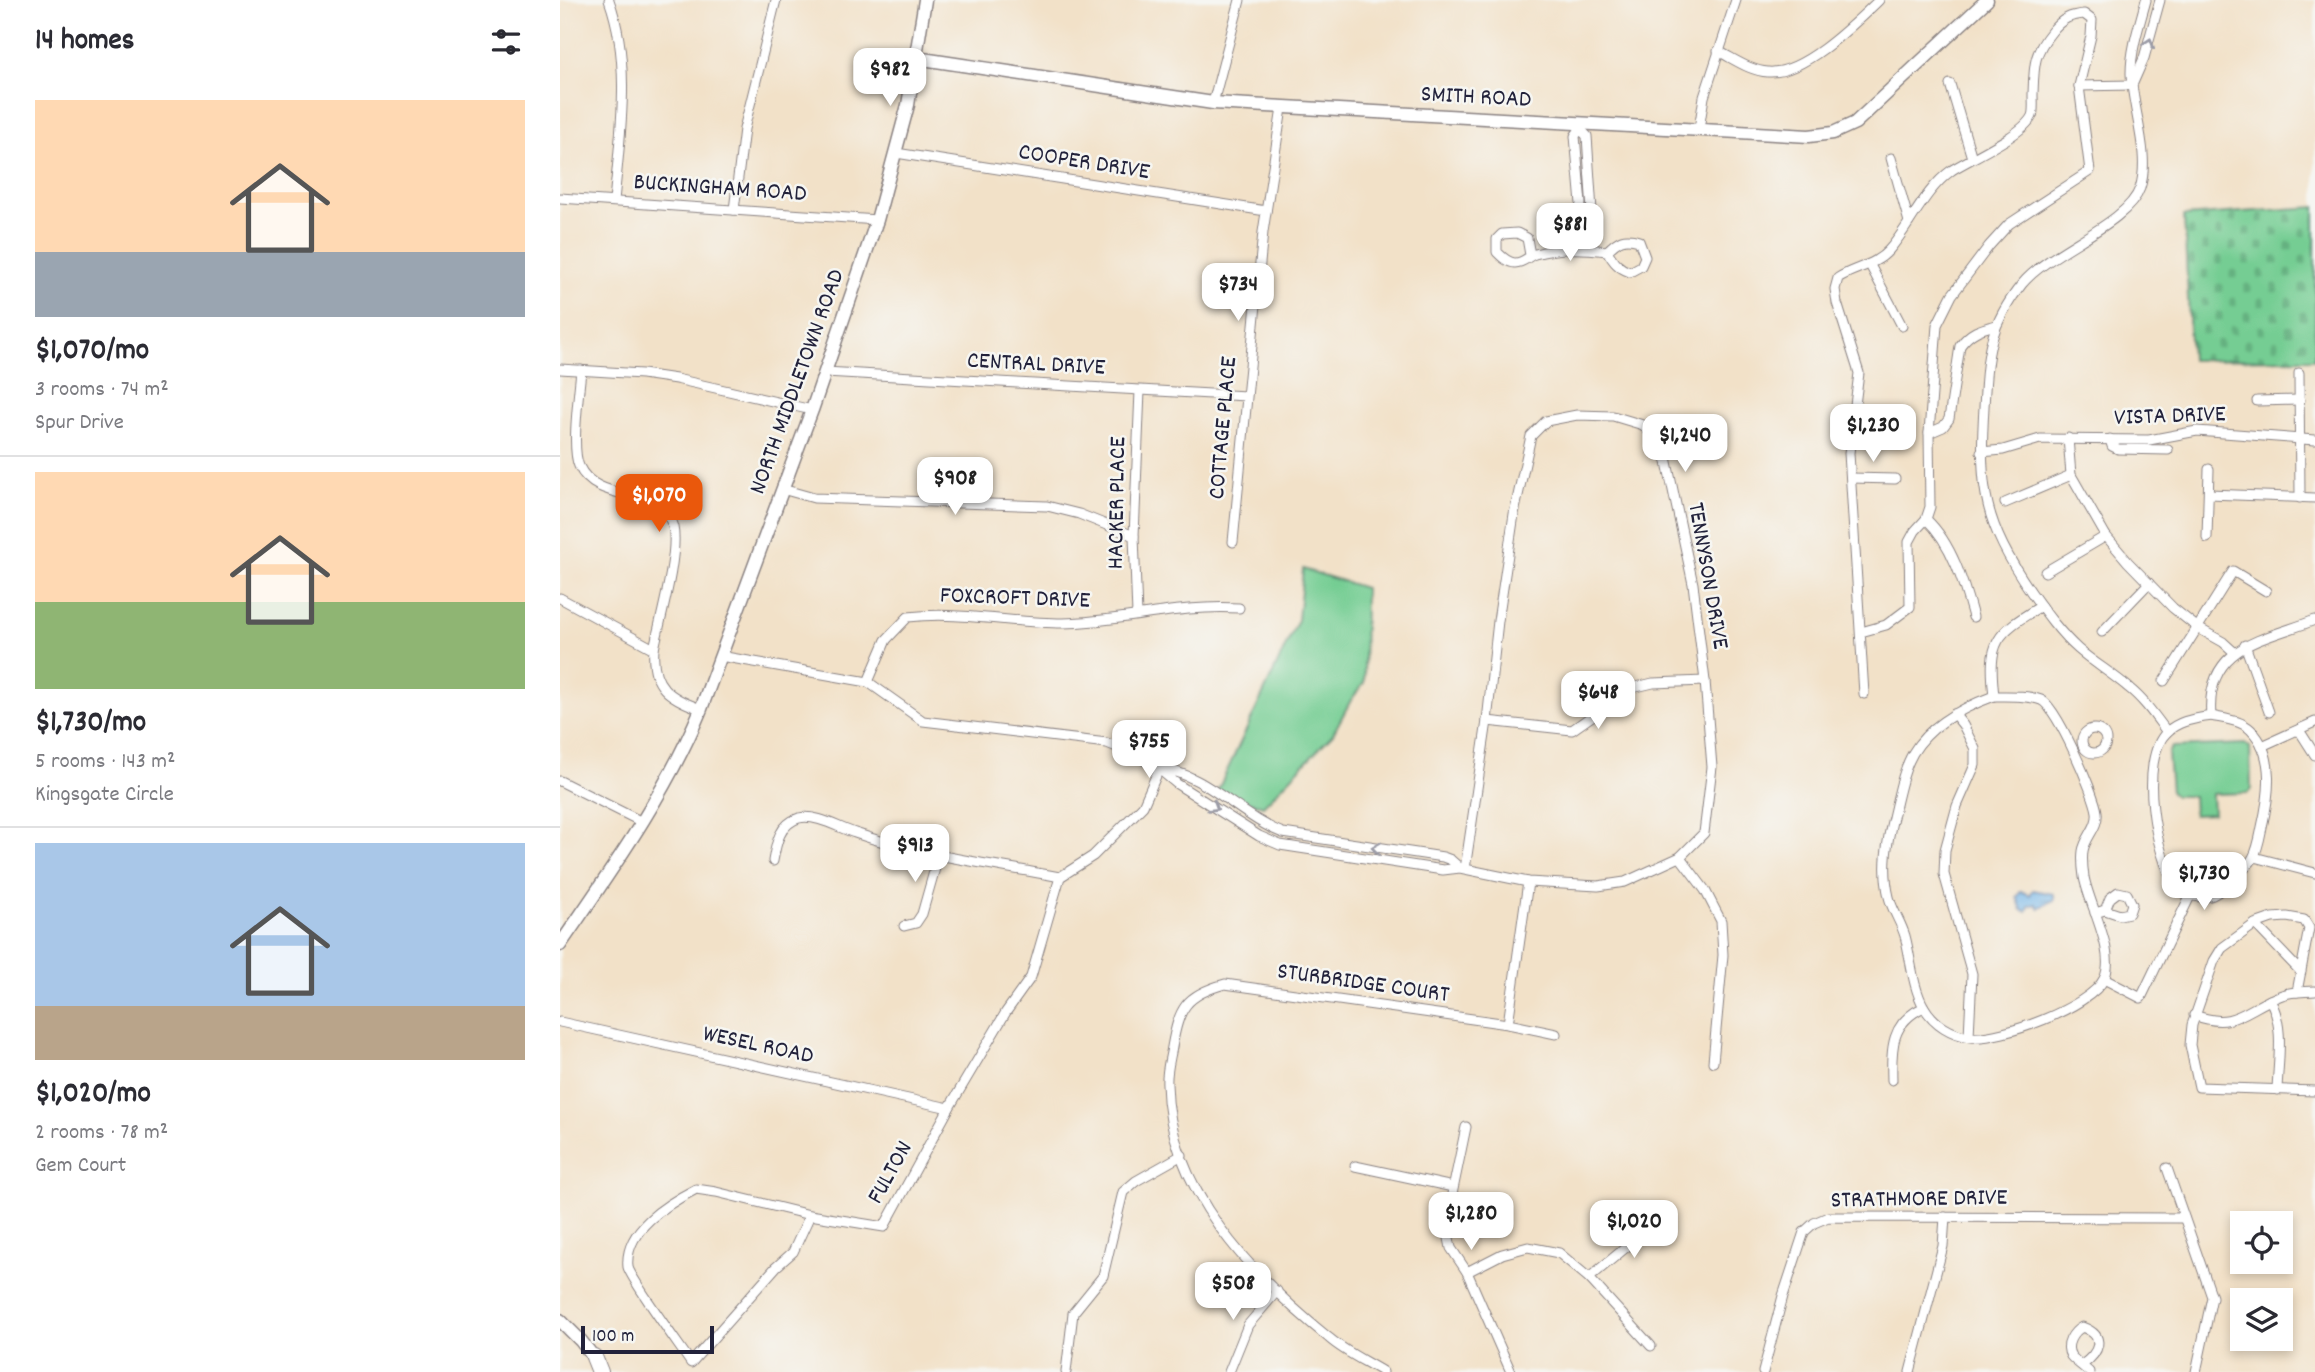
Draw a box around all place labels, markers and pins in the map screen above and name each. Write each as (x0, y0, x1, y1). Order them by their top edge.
pin: $982 (849, 48, 931, 108)
pin: $881 (1529, 204, 1611, 263)
pin: $734 (1197, 264, 1279, 323)
pin: $1,230 (1816, 405, 1930, 464)
pin: $1,240 (1628, 414, 1742, 474)
pin: $908 (914, 458, 996, 517)
pin: $1,070 (602, 475, 716, 534)
pin: $648 (1557, 672, 1639, 731)
pin: $755 (1108, 720, 1190, 780)
pin: $913 (874, 824, 956, 884)
pin: $1,730 (2147, 852, 2261, 912)
pin: $1,280 (1414, 1192, 1528, 1252)
pin: $1,020 (1577, 1200, 1691, 1260)
pin: $508 (1192, 1262, 1274, 1322)

